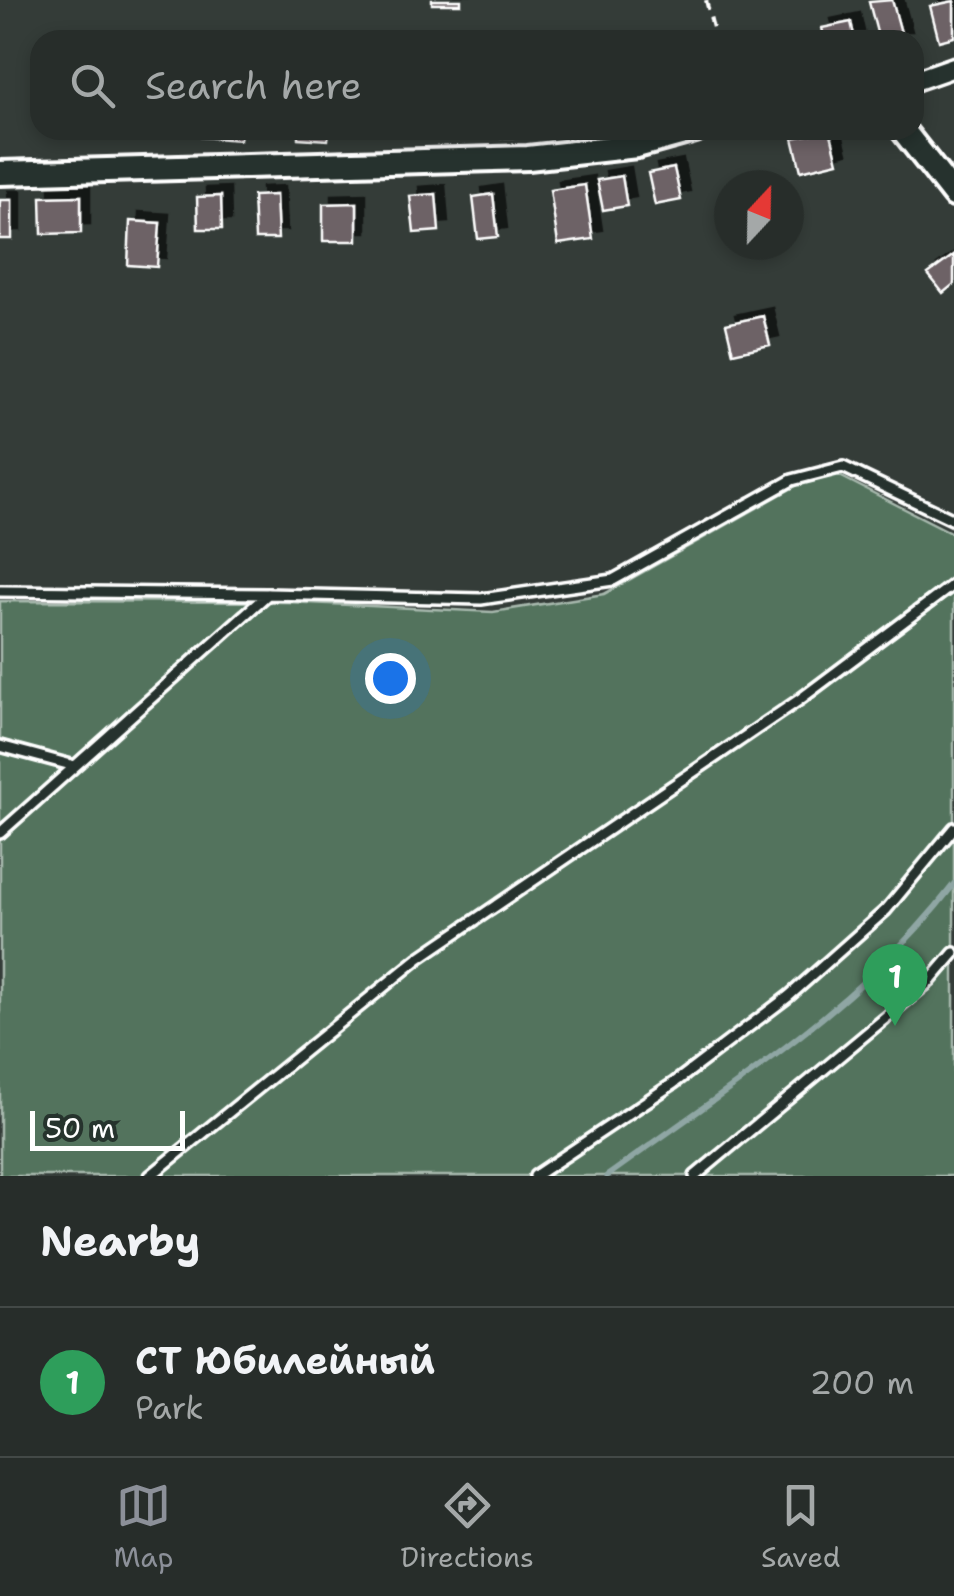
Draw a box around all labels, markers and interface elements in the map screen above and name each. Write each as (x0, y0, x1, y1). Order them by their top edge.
search box (30, 30, 924, 140)
icon: search (65, 58, 120, 113)
text: Search here (145, 60, 362, 111)
north arrow (714, 170, 804, 260)
your location (365, 653, 416, 704)
pin: 1 (862, 944, 928, 1026)
scale bar (30, 1106, 185, 1150)
text: 50 m (45, 1109, 115, 1147)
text: Nearby (40, 1213, 200, 1269)
text: СТ Юбилейный (135, 1335, 435, 1386)
text: 1 (65, 1361, 80, 1404)
text: 200 m (810, 1361, 914, 1404)
text: Park (135, 1386, 204, 1429)
tab: Map (114, 1478, 173, 1576)
tab: Directions (400, 1478, 534, 1576)
tab: Saved (761, 1478, 840, 1576)

